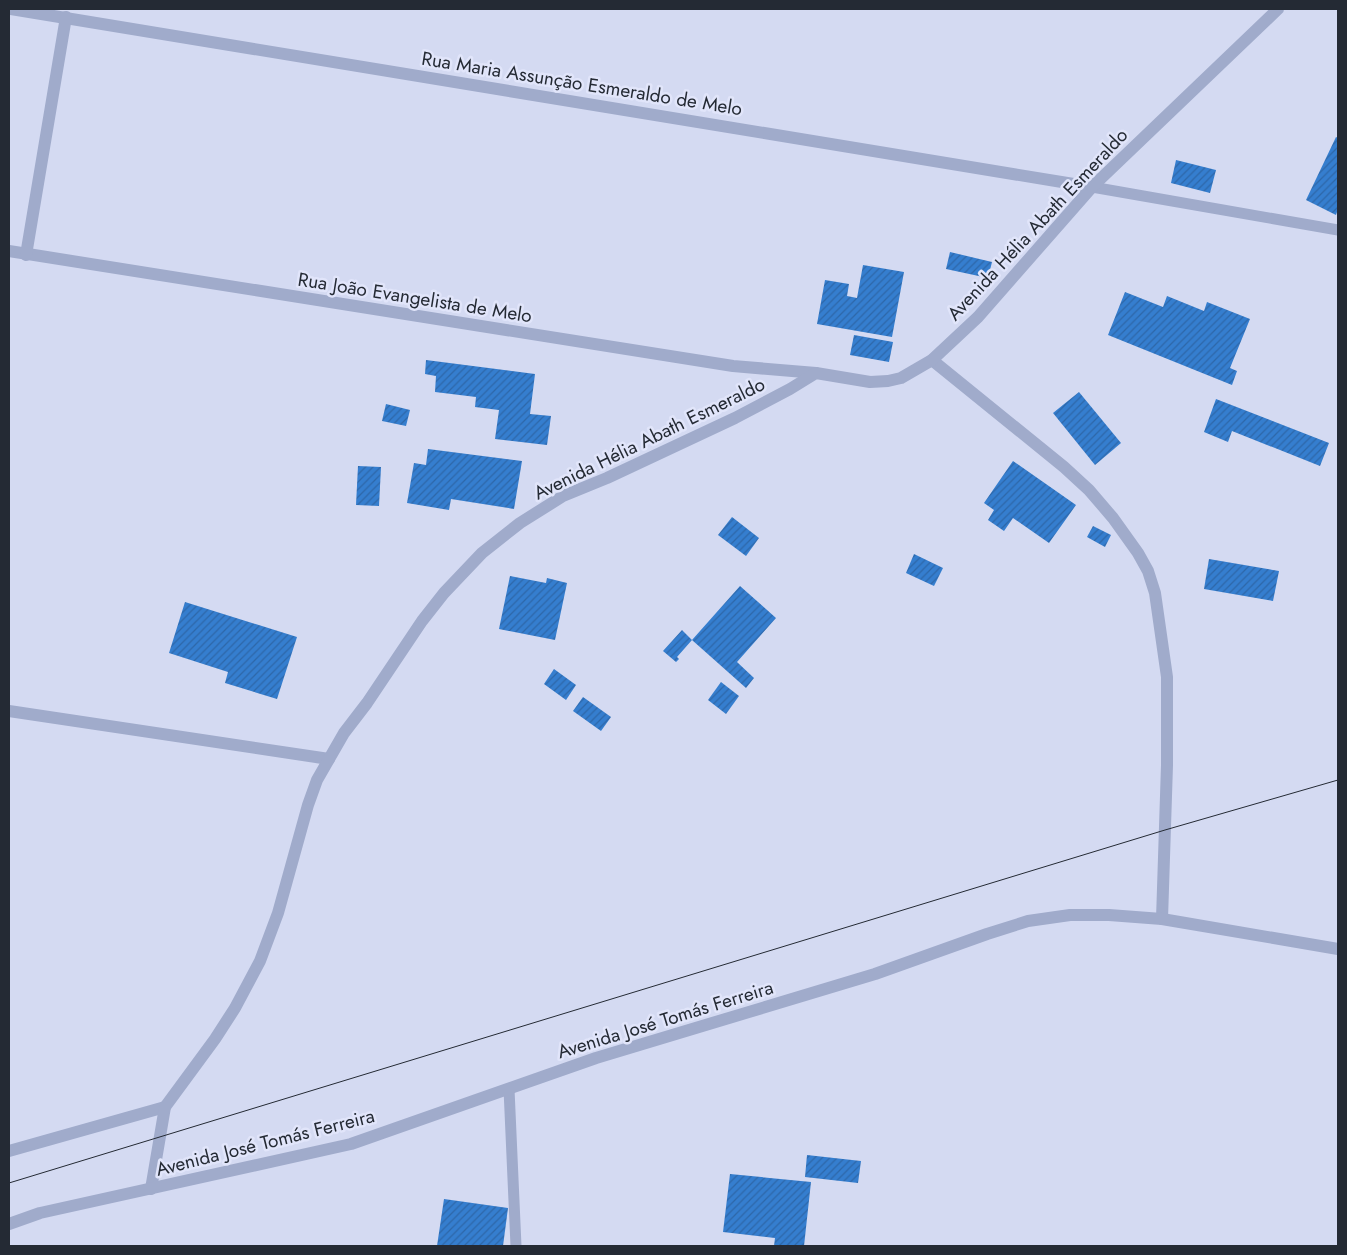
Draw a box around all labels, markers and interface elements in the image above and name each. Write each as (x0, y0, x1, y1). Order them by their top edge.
street label: Rua Maria Assunção Esmeraldo de Melo (420, 45, 744, 122)
street label: Avenida Hélia Abath Esmeraldo (941, 122, 1134, 327)
street label: Rua João Evangelista de Melo (296, 266, 534, 329)
street label: Avenida Hélia Abath Esmeraldo (529, 371, 769, 506)
street label: Avenida José Tomás Ferreira (554, 974, 777, 1065)
street label: Avenida José Tomás Ferreira (153, 1102, 377, 1183)

